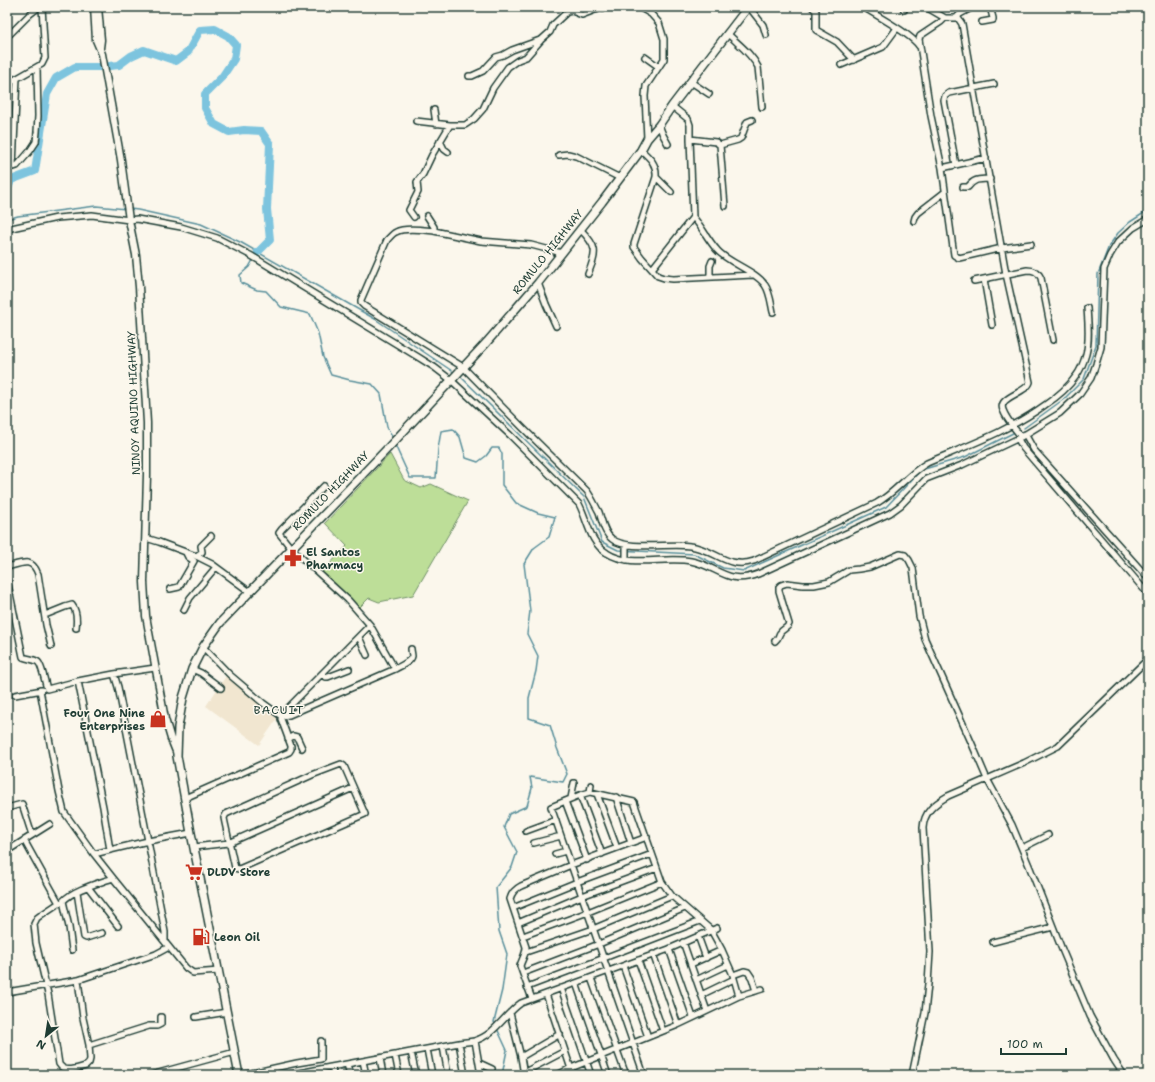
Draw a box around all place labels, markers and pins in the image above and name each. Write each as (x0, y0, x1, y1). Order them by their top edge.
place label: El Santos Pharmacy (306, 545, 364, 573)
pharmacy icon: El Santos Pharmacy (283, 548, 303, 568)
place label: Four One Nine Enterprises (63, 706, 145, 734)
shop icon: Four One Nine Enterprises (148, 709, 168, 729)
supermarket icon: DLDV Store (184, 862, 204, 882)
place label: DLDV Store (207, 865, 271, 880)
fuel station icon: Leon Oil (191, 927, 211, 947)
place label: Leon Oil (214, 930, 260, 945)

